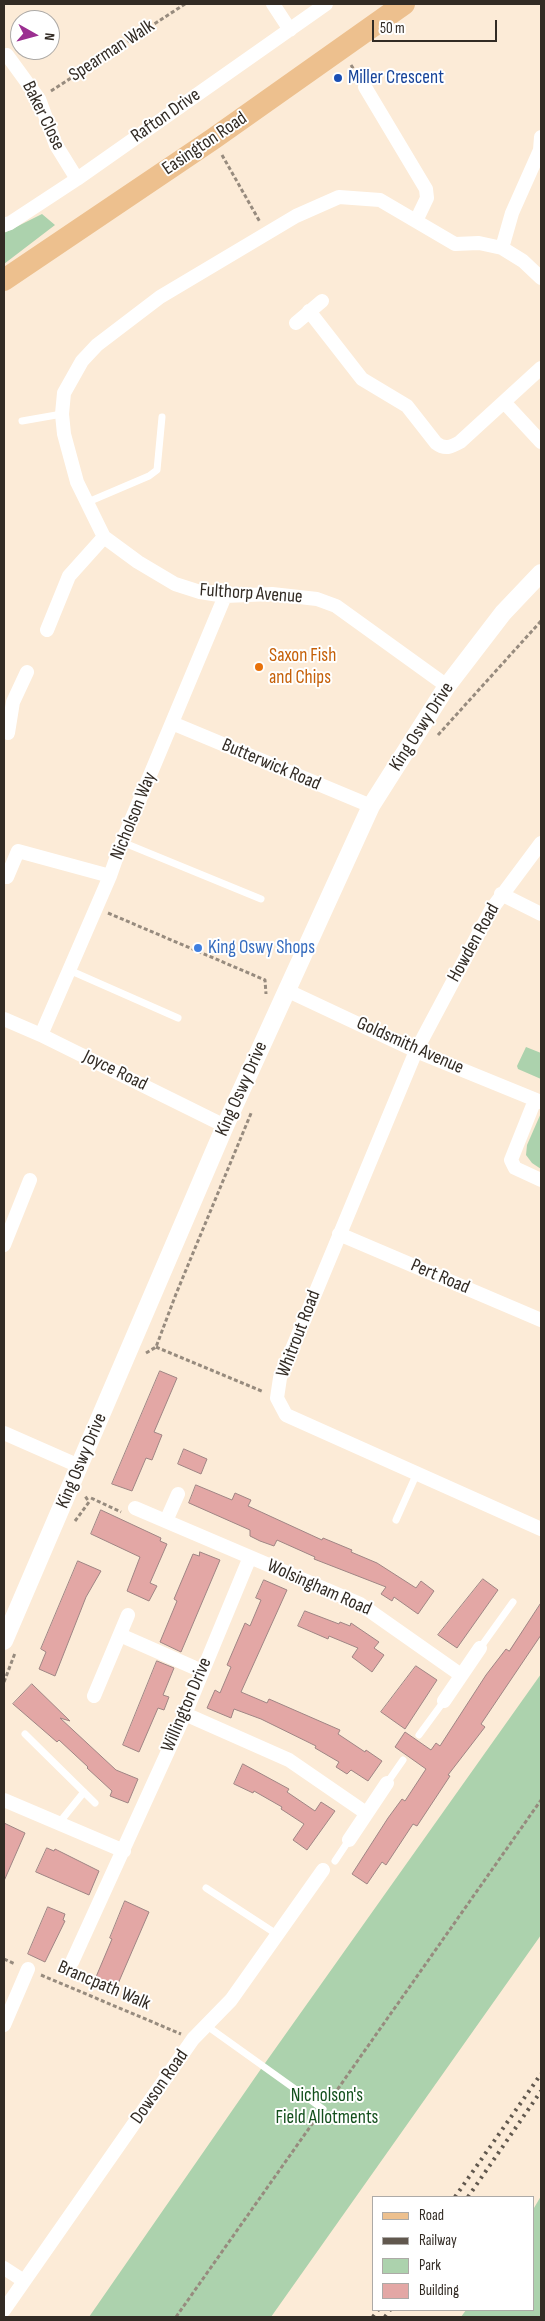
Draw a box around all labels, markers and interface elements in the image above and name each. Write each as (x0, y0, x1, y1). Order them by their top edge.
north arrow (10, 10, 60, 60)
scale bar (375, 10, 500, 42)
street label: Spearman Walk (65, 15, 159, 87)
text: 50 m (380, 19, 405, 38)
text: N (41, 32, 58, 42)
place label: Miller Crescent (348, 67, 444, 89)
marker: Miller Crescent (332, 72, 344, 84)
street label: Baker Close (17, 78, 69, 154)
street label: Rafton Drive (127, 84, 205, 148)
street label: Easington Road (158, 107, 252, 181)
street label: Fulthorp Avenue (199, 579, 303, 609)
place label: Saxon Fish and Chips (269, 645, 336, 689)
marker: Saxon Fish and Chips (253, 661, 265, 673)
street label: King Oswy Drive (385, 678, 459, 776)
street label: Butterwick Road (218, 734, 324, 796)
street label: Nicholson Way (106, 769, 162, 863)
street label: Howden Road (443, 900, 505, 986)
place label: King Oswy Shops (208, 937, 315, 959)
marker: King Oswy Shops (192, 942, 204, 954)
street label: Goldsmith Avenue (353, 1012, 467, 1080)
street label: King Oswy Drive (211, 1038, 273, 1140)
street label: Joyce Road (79, 1046, 151, 1096)
street label: Pert Road (407, 1254, 473, 1300)
street label: Whitrout Road (272, 1287, 326, 1381)
street label: King Oswy Drive (52, 1410, 112, 1512)
street label: Wolsingham Road (263, 1555, 375, 1621)
street label: Willington Drive (157, 1654, 217, 1756)
street label: Brancpath Walk (54, 1956, 154, 2016)
street label: Dowson Road (126, 2046, 194, 2128)
park label: Nicholson's Field Allotments (276, 2085, 378, 2129)
legend (372, 2196, 535, 2311)
text: Road (419, 2206, 444, 2225)
text: Railway (419, 2231, 457, 2250)
text: Park (419, 2256, 441, 2275)
text: Building (419, 2281, 459, 2300)

